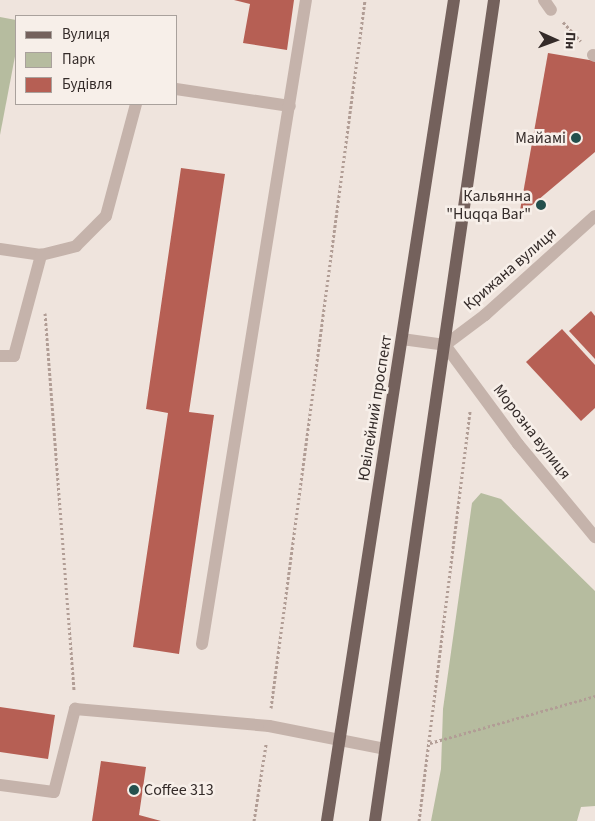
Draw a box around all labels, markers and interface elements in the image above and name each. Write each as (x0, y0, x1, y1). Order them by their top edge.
legend (15, 15, 178, 105)
north arrow (530, 15, 580, 65)
text: Вулиця (62, 24, 110, 45)
text: Пн (560, 31, 580, 50)
text: Парк (62, 49, 95, 70)
text: Будівля (62, 74, 112, 95)
place label: Майамі (515, 128, 566, 148)
marker: Майамі (570, 132, 582, 144)
place label: Кальянна "Huqqa Bar" (446, 186, 531, 224)
marker: Кальянна "Huqqa Bar" (535, 199, 547, 211)
street label: Крижана вулиця (460, 224, 560, 314)
street label: Ювілейний проспект (354, 333, 396, 483)
street label: Морозна вулиця (489, 381, 575, 483)
place label: Coffee 313 (144, 780, 214, 800)
marker: Coffee 313 (128, 784, 140, 796)

